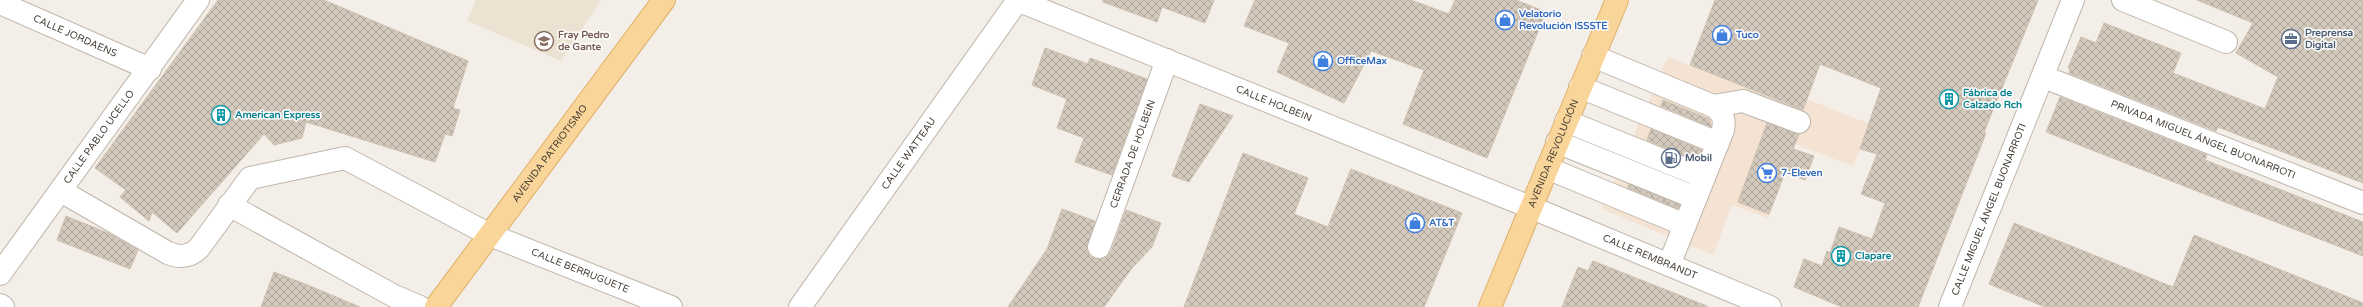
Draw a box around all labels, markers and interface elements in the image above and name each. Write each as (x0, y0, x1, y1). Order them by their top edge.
place label: Velatorio Revolución ISSSTE (1519, 8, 1608, 32)
shop icon: Velatorio Revolución ISSSTE (1494, 9, 1516, 31)
street label: CALLE JORDAENS (31, 12, 119, 60)
shop icon: Tuco (1711, 24, 1733, 46)
place label: Preprensa Digital (2305, 27, 2354, 51)
office icon: Preprensa Digital (2280, 28, 2302, 50)
place label: Fray Pedro de Gante (558, 29, 609, 53)
place label: Tuco (1735, 29, 1759, 41)
school or university icon: Fray Pedro de Gante (533, 30, 555, 52)
shop icon: OfficeMax (1312, 50, 1334, 72)
place label: OfficeMax (1337, 55, 1388, 67)
street label: CALLE HOLBEIN (1234, 83, 1314, 124)
place label: Fábrica de Calzado Rch (1963, 87, 2022, 111)
street label: CALLE PABLO UCELLO (61, 88, 137, 186)
building icon: Fábrica de Calzado Rch (1938, 88, 1960, 110)
street label: CERRADA DE HOLBEIN (1108, 98, 1158, 210)
street label: AVENIDA REVOLUCIÓN (1526, 98, 1581, 210)
street label: PRIVADA MIGUEL ÁNGEL BUONARROTI (2109, 98, 2297, 182)
street label: AVENIDA PATRIOTISMO (510, 102, 590, 205)
building icon: American Express (210, 104, 232, 126)
place label: American Express (235, 109, 320, 121)
street label: CALLE WATTEAU (879, 115, 938, 192)
street label: CALLE MIGUEL ÁNGEL BUONARROTI (1949, 122, 2029, 297)
fuel station icon: Mobil (1660, 147, 1682, 169)
place label: Mobil (1685, 152, 1712, 164)
supermarket icon: 7-Eleven (1756, 162, 1778, 184)
place label: 7-Eleven (1781, 167, 1823, 179)
shop icon: AT&T (1404, 212, 1426, 234)
place label: AT&T (1429, 217, 1455, 229)
street label: CALLE REMBRANDT (1601, 232, 1699, 282)
building icon: Clapare (1830, 245, 1852, 267)
street label: CALLE BERRUGUETE (529, 246, 631, 296)
place label: Clapare (1855, 250, 1892, 262)

